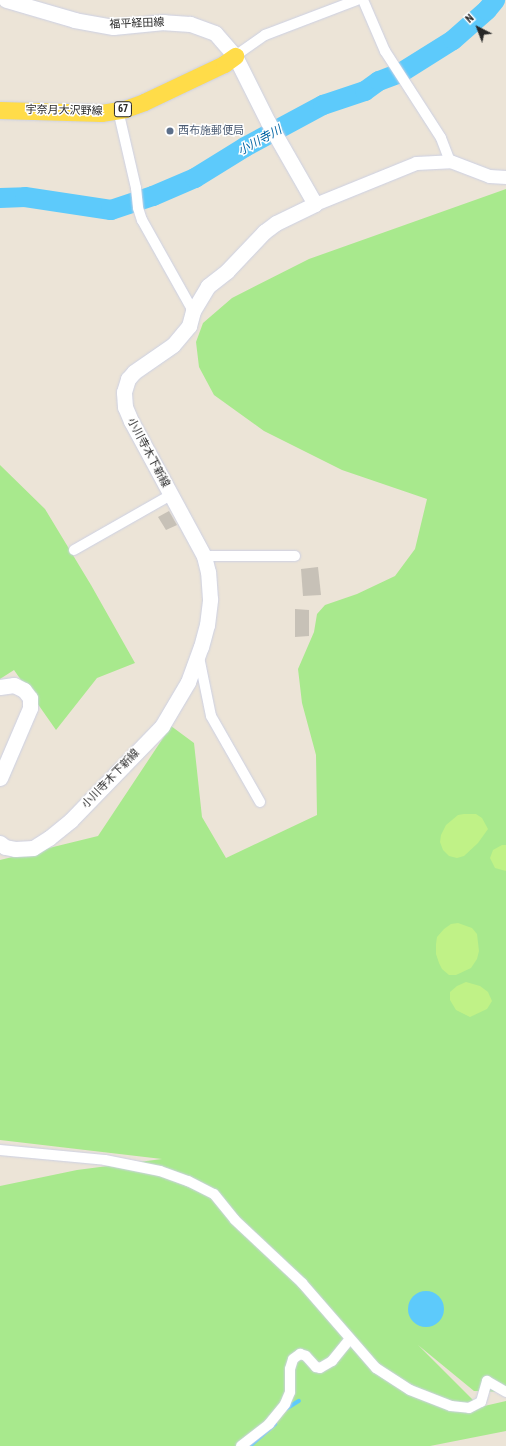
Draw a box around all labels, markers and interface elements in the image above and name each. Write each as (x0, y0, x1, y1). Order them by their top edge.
north arrow (458, 8, 498, 48)
text: N (463, 12, 476, 26)
street label: 福平経田線 (109, 16, 165, 32)
road number: 67 (113, 101, 133, 117)
street label: 宇奈月大沢野線 (25, 104, 103, 118)
water label: 小川寺川 (236, 123, 284, 159)
place label: 西布施郵便局 (178, 124, 244, 138)
marker: 西布施郵便局 (165, 126, 175, 136)
street label: 小川寺木下新線 (124, 416, 172, 490)
street label: 小川寺木下新線 (80, 747, 142, 811)

